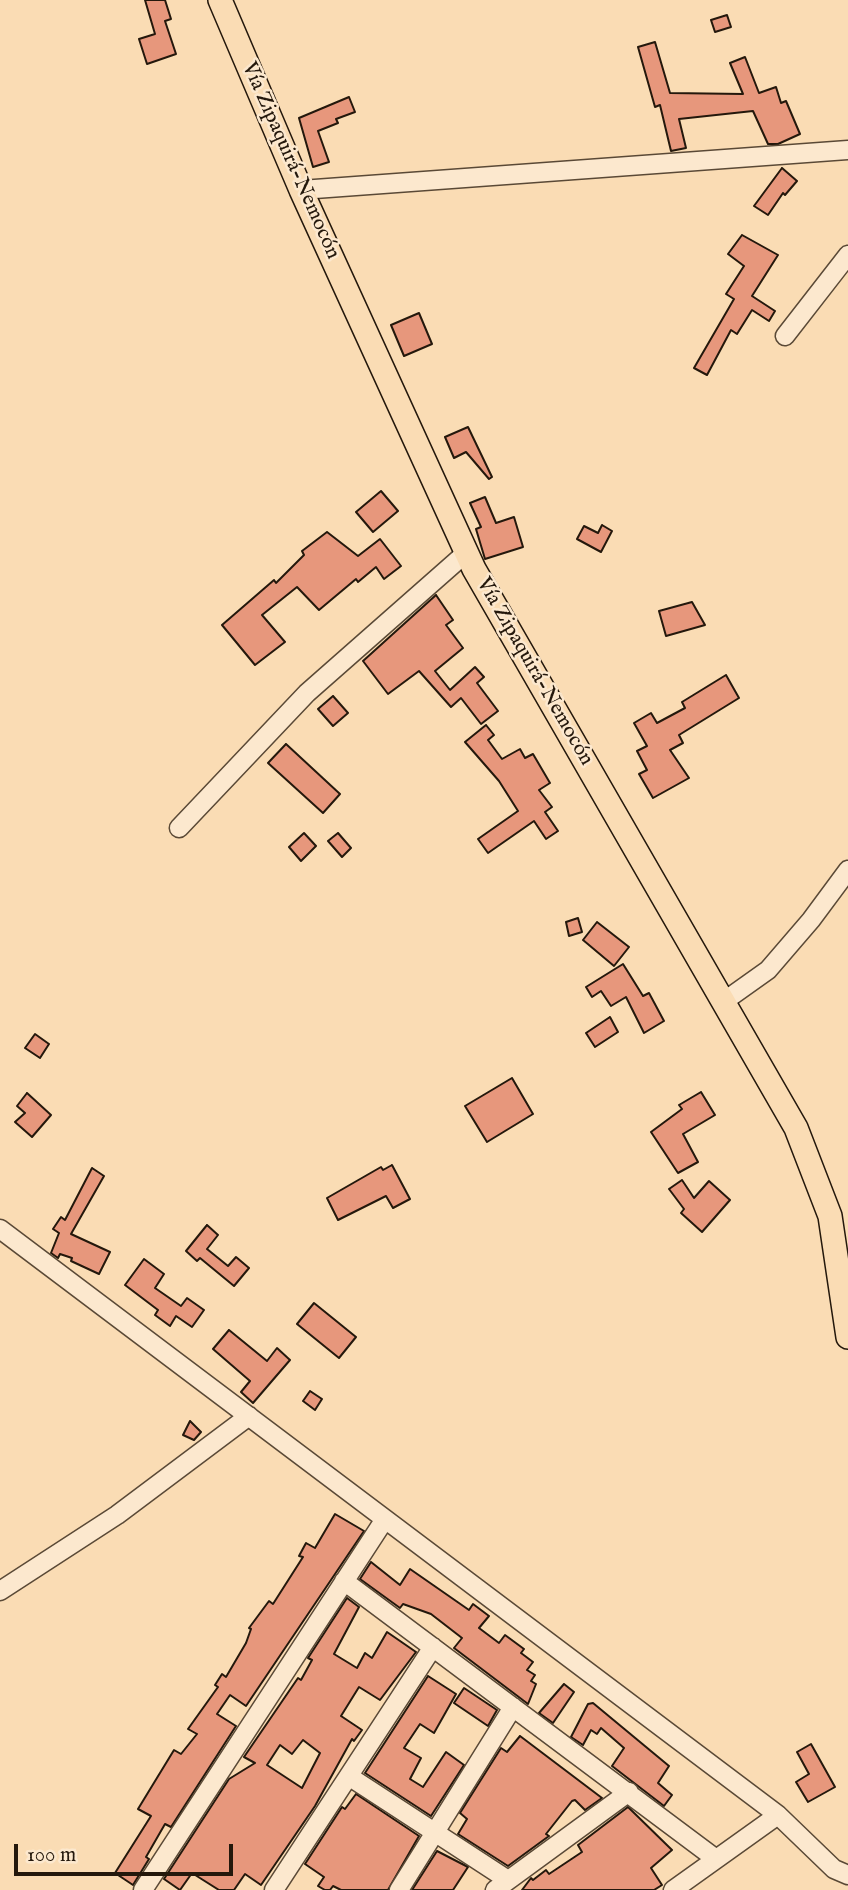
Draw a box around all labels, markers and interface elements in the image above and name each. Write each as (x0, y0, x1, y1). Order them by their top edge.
street label: Vía Zipaquirá-Nemocón (235, 59, 345, 263)
street label: Vía Zipaquirá-Nemocón (470, 574, 598, 770)
scale bar (18, 1830, 236, 1874)
text: 100 m (27, 1842, 76, 1869)

